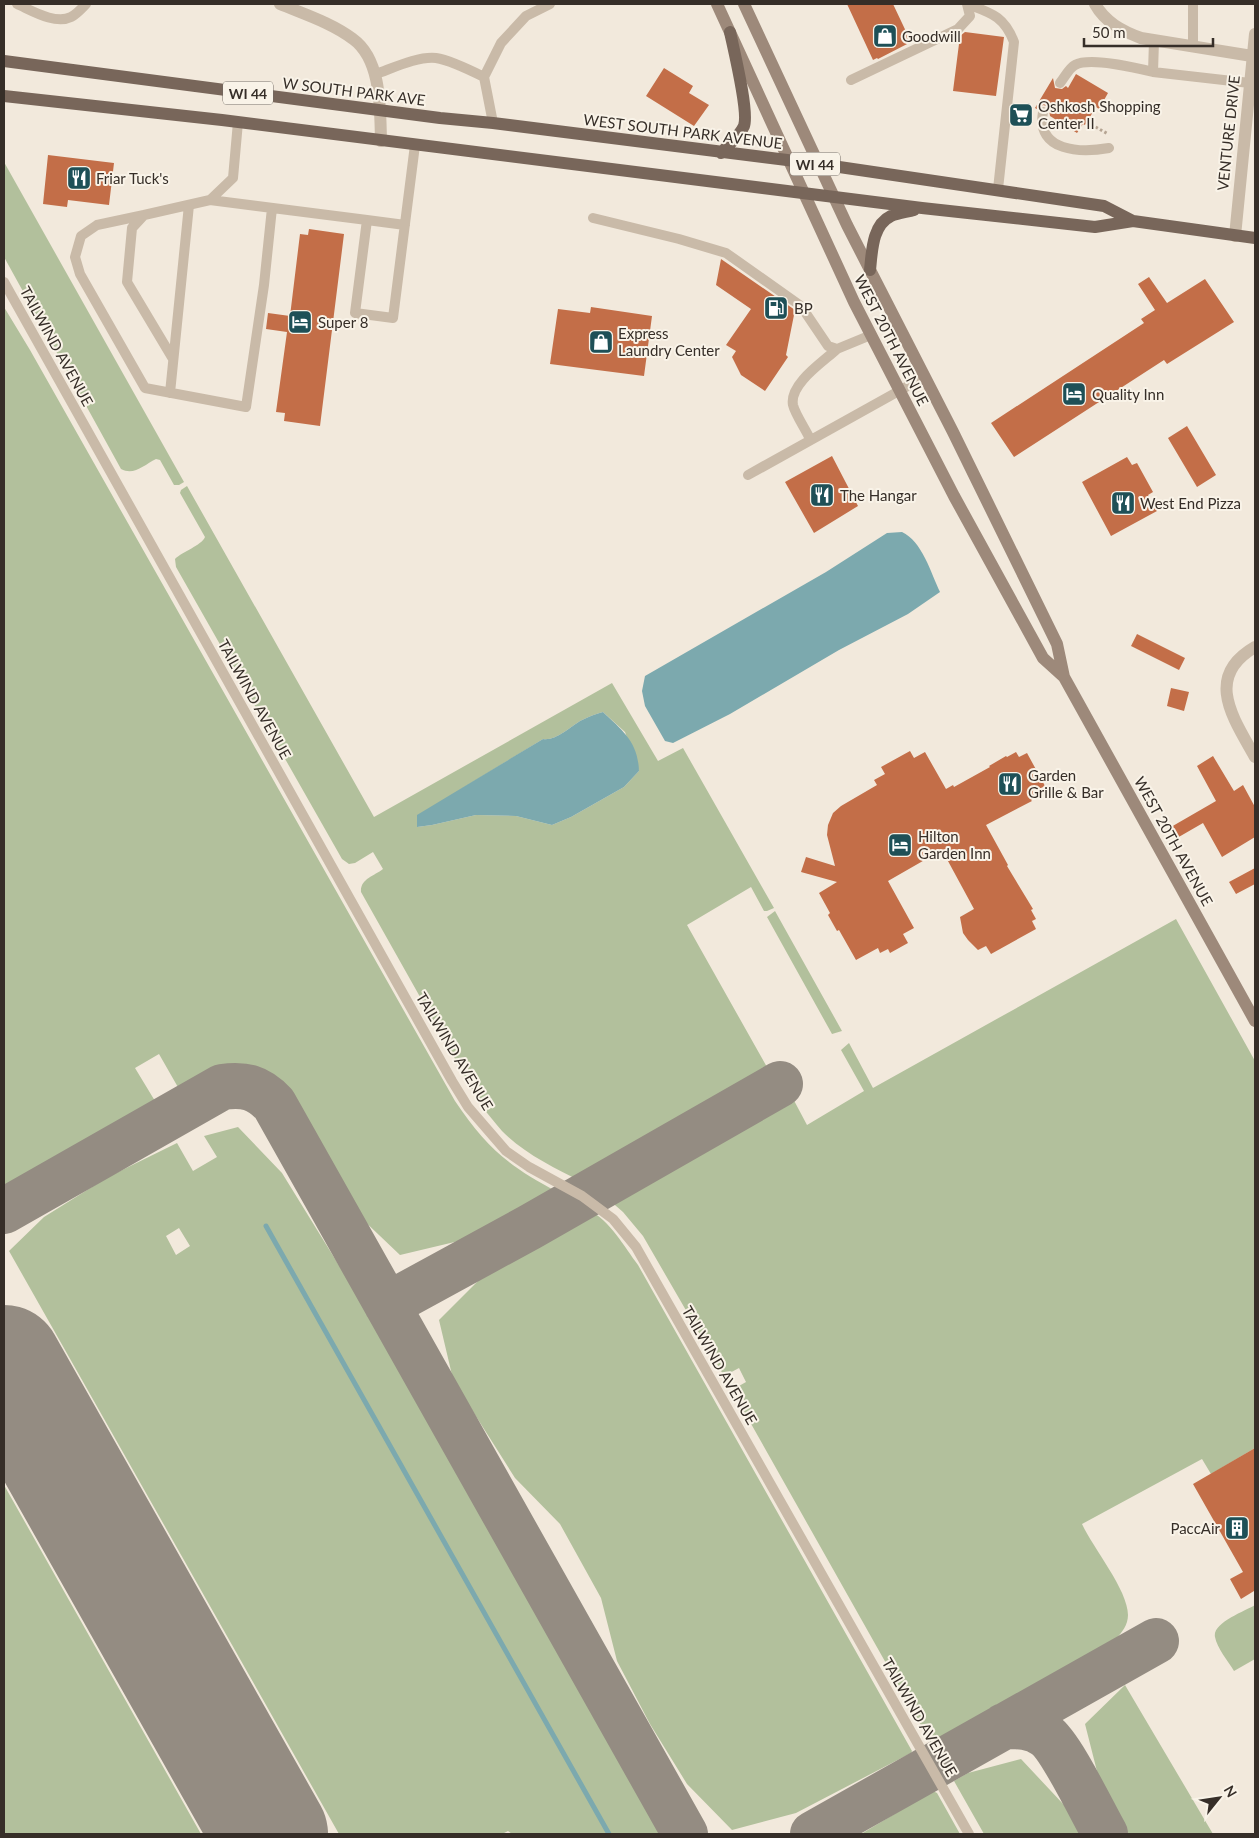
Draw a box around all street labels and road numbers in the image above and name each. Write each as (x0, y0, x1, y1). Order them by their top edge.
street label: W SOUTH PARK AVE (282, 73, 426, 109)
street label: VENTURE DRIVE (1213, 74, 1243, 192)
road number: WI 44 (223, 82, 273, 105)
street label: WEST SOUTH PARK AVENUE (582, 110, 784, 152)
road number: WI 44 (790, 152, 840, 175)
street label: WEST 20TH AVENUE (851, 271, 933, 409)
street label: TAILWIND AVENUE (17, 283, 97, 409)
street label: TAILWIND AVENUE (215, 636, 295, 762)
street label: WEST 20TH AVENUE (1131, 773, 1217, 909)
street label: TAILWIND AVENUE (413, 989, 497, 1113)
street label: TAILWIND AVENUE (679, 1302, 761, 1428)
street label: TAILWIND AVENUE (879, 1654, 961, 1780)

